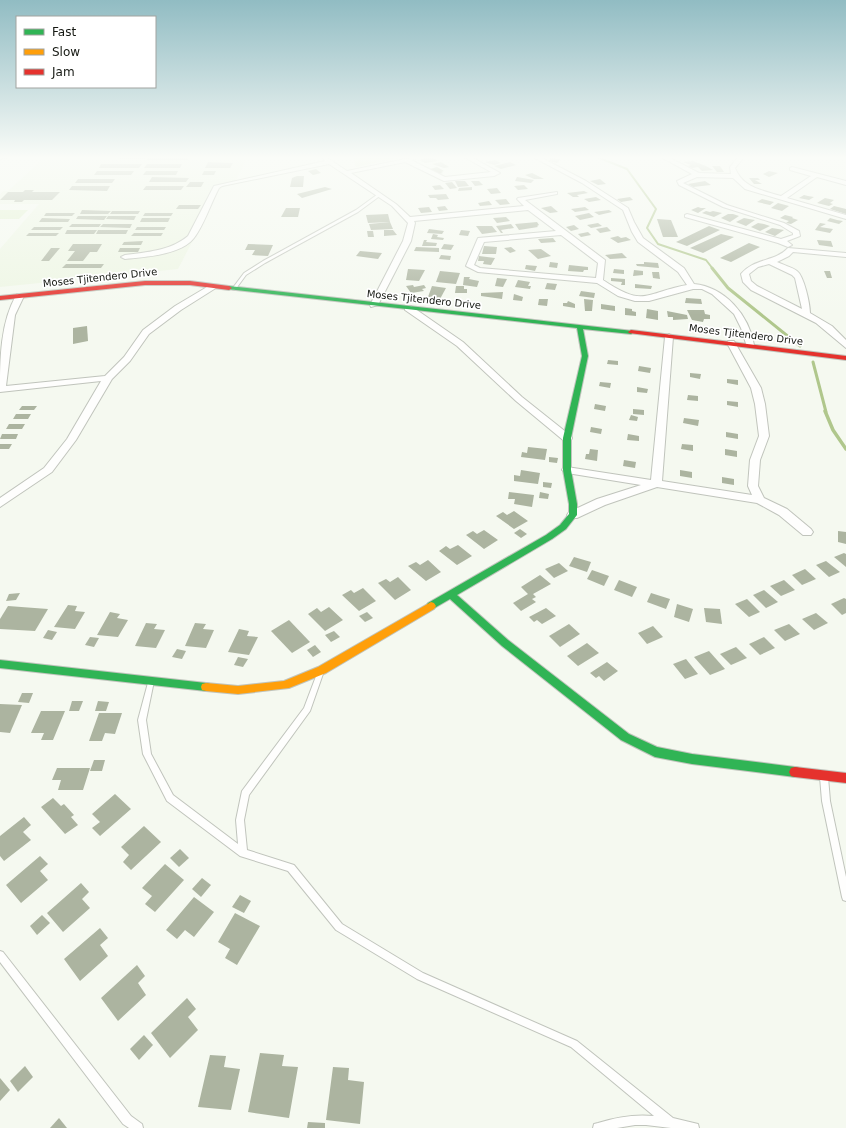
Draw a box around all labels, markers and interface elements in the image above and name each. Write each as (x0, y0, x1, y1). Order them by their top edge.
legend (16, 16, 156, 88)
text: Fast (52, 25, 76, 39)
text: Slow (52, 45, 80, 59)
text: Jam (51, 65, 75, 79)
street label: Moses Tjitendero Drive (42, 266, 158, 289)
street label: Moses Tjitendero Drive (366, 288, 482, 311)
street label: Moses Tjitendero Drive (688, 322, 804, 347)

